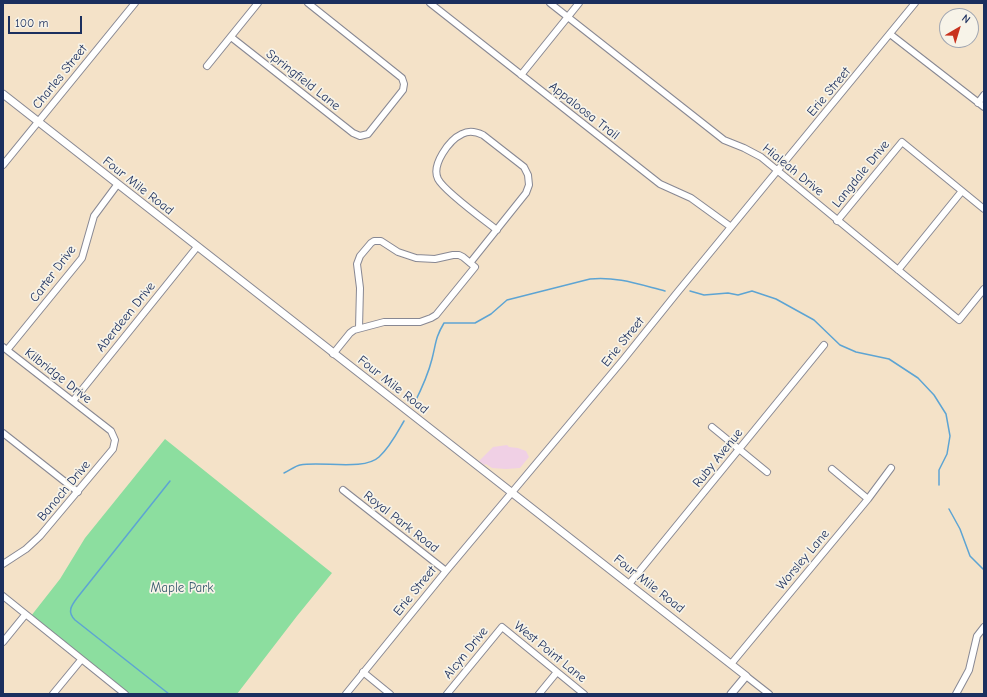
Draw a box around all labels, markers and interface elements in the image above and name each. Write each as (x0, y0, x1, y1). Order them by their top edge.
scale bar (10, 8, 84, 34)
north arrow (939, 8, 979, 48)
text: N (959, 12, 973, 26)
text: 100 m (15, 16, 48, 30)
street label: Charles Street (29, 42, 91, 112)
street label: Springfield Lane (263, 46, 343, 114)
street label: Erie Street (804, 64, 854, 120)
street label: Appaloosa Trail (546, 79, 622, 143)
street label: Langdale Drive (829, 137, 893, 211)
street label: Hialeah Drive (759, 141, 827, 199)
street label: Four Mile Road (100, 154, 176, 218)
street label: Carter Drive (27, 242, 79, 306)
street label: Aberdeen Drive (93, 279, 159, 355)
street label: Erie Street (598, 314, 648, 370)
street label: Kilbridge Drive (21, 345, 95, 407)
street label: Four Mile Road (355, 353, 431, 417)
street label: Ruby Avenue (690, 425, 746, 491)
street label: Banoch Drive (34, 457, 94, 525)
street label: Royal Park Road (360, 488, 442, 556)
street label: Worsley Lane (773, 526, 833, 594)
street label: Four Mile Road (611, 552, 687, 616)
street label: Erie Street (390, 563, 440, 619)
park label: Maple Park (150, 580, 214, 596)
street label: West Point Lane (511, 618, 589, 686)
street label: Alcyn Drive (440, 624, 492, 682)

